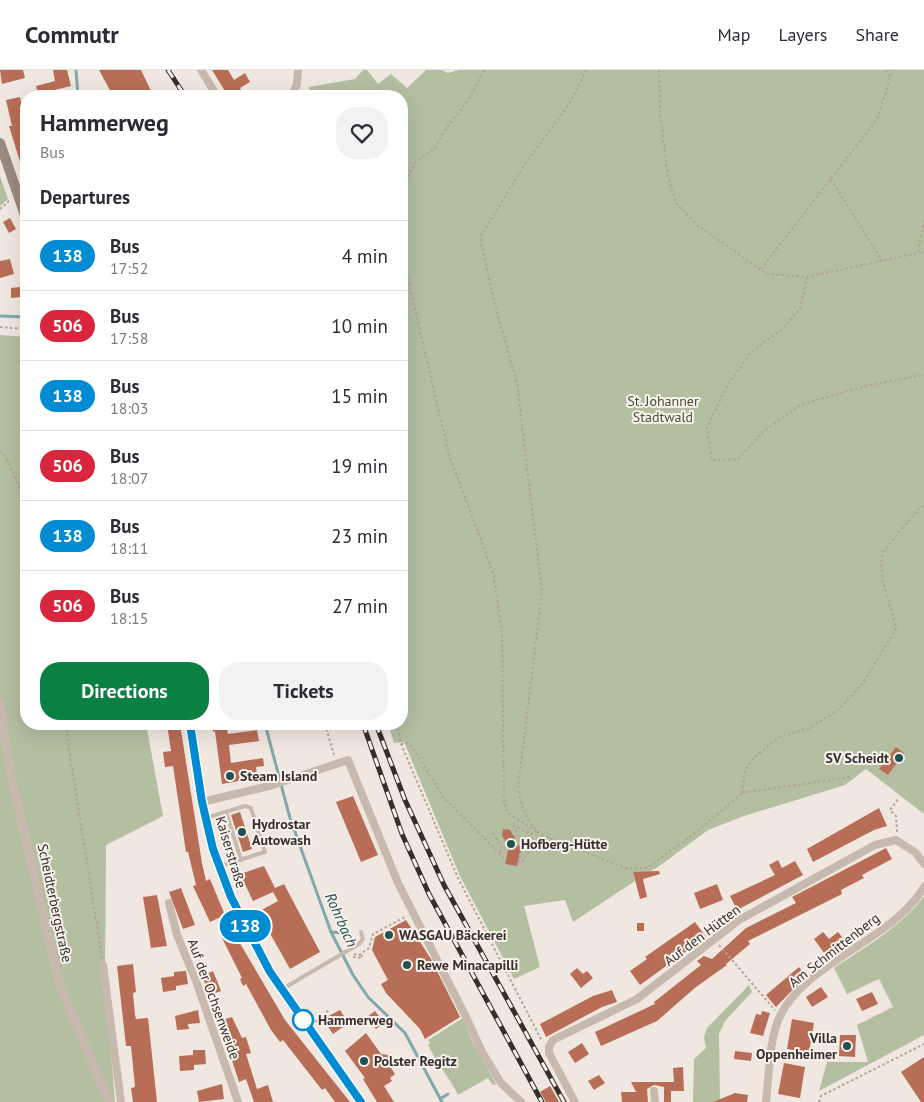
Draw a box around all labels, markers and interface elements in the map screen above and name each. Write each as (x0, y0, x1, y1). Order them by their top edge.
text: Commutr (25, 19, 119, 50)
text: Map (718, 23, 750, 46)
text: Layers (778, 23, 827, 46)
text: Share (855, 23, 899, 46)
text: Hammerweg (40, 107, 169, 138)
button: heart (336, 107, 388, 159)
text: Bus (40, 142, 65, 162)
text: Departures (40, 185, 130, 209)
text: Bus (110, 234, 139, 258)
text: 138 (52, 244, 83, 267)
text: 4 min (342, 244, 388, 268)
text: 17:52 (110, 258, 148, 278)
text: Bus (110, 304, 139, 328)
text: 506 (52, 314, 83, 337)
text: 10 min (331, 314, 388, 338)
text: 17:58 (110, 328, 148, 348)
text: Bus (110, 374, 139, 398)
text: 138 (52, 384, 83, 407)
text: 15 min (331, 384, 388, 408)
park label: St. Johanner Stadtwald (627, 392, 699, 426)
text: 18:03 (110, 398, 148, 418)
text: Bus (110, 444, 139, 468)
text: 506 (52, 454, 83, 477)
text: 19 min (331, 454, 388, 478)
text: 18:07 (110, 468, 148, 488)
text: Bus (110, 514, 139, 538)
text: 138 (52, 524, 83, 547)
text: 23 min (331, 524, 388, 548)
text: 18:11 (110, 538, 148, 558)
text: Bus (110, 584, 139, 608)
text: 506 (52, 594, 83, 617)
text: 27 min (332, 594, 388, 618)
text: 18:15 (110, 608, 148, 628)
button: Directions (40, 662, 209, 720)
button: Tickets (219, 662, 388, 720)
place label: SV Scheidt (826, 749, 889, 767)
marker: SV Scheidt (893, 752, 905, 764)
place label: Steam Island (240, 767, 317, 785)
marker: Steam Island (224, 770, 236, 782)
street label: Kaiserstraße (212, 814, 250, 890)
place label: Hydrostar Autowash (252, 815, 311, 849)
marker: Hydrostar Autowash (236, 826, 248, 838)
place label: Hofberg-Hütte (521, 835, 607, 853)
marker: Hofberg-Hütte (505, 838, 517, 850)
street label: Scheidterbergstraße (34, 842, 76, 964)
water label: Rohrbach (321, 890, 362, 950)
street label: Auf den Hütten (660, 900, 744, 970)
street label: Am Schmittenberg (785, 909, 883, 991)
line badge: 138 (216, 910, 274, 942)
text: 138 (230, 914, 260, 937)
place label: WASGAU Bäckerei (399, 926, 507, 944)
marker: WASGAU Bäckerei (383, 929, 395, 941)
street label: Auf der Ochsenweide (184, 936, 244, 1062)
place label: Rewe Minacapilli (417, 956, 519, 974)
marker: Rewe Minacapilli (401, 959, 413, 971)
marker: Hammerweg (292, 1009, 314, 1031)
place label: Hammerweg (318, 1011, 393, 1029)
place label: Villa Oppenheimer (756, 1029, 837, 1063)
marker: Villa Oppenheimer (841, 1040, 853, 1052)
place label: Polster Regitz (374, 1052, 457, 1070)
marker: Polster Regitz (358, 1055, 370, 1067)

